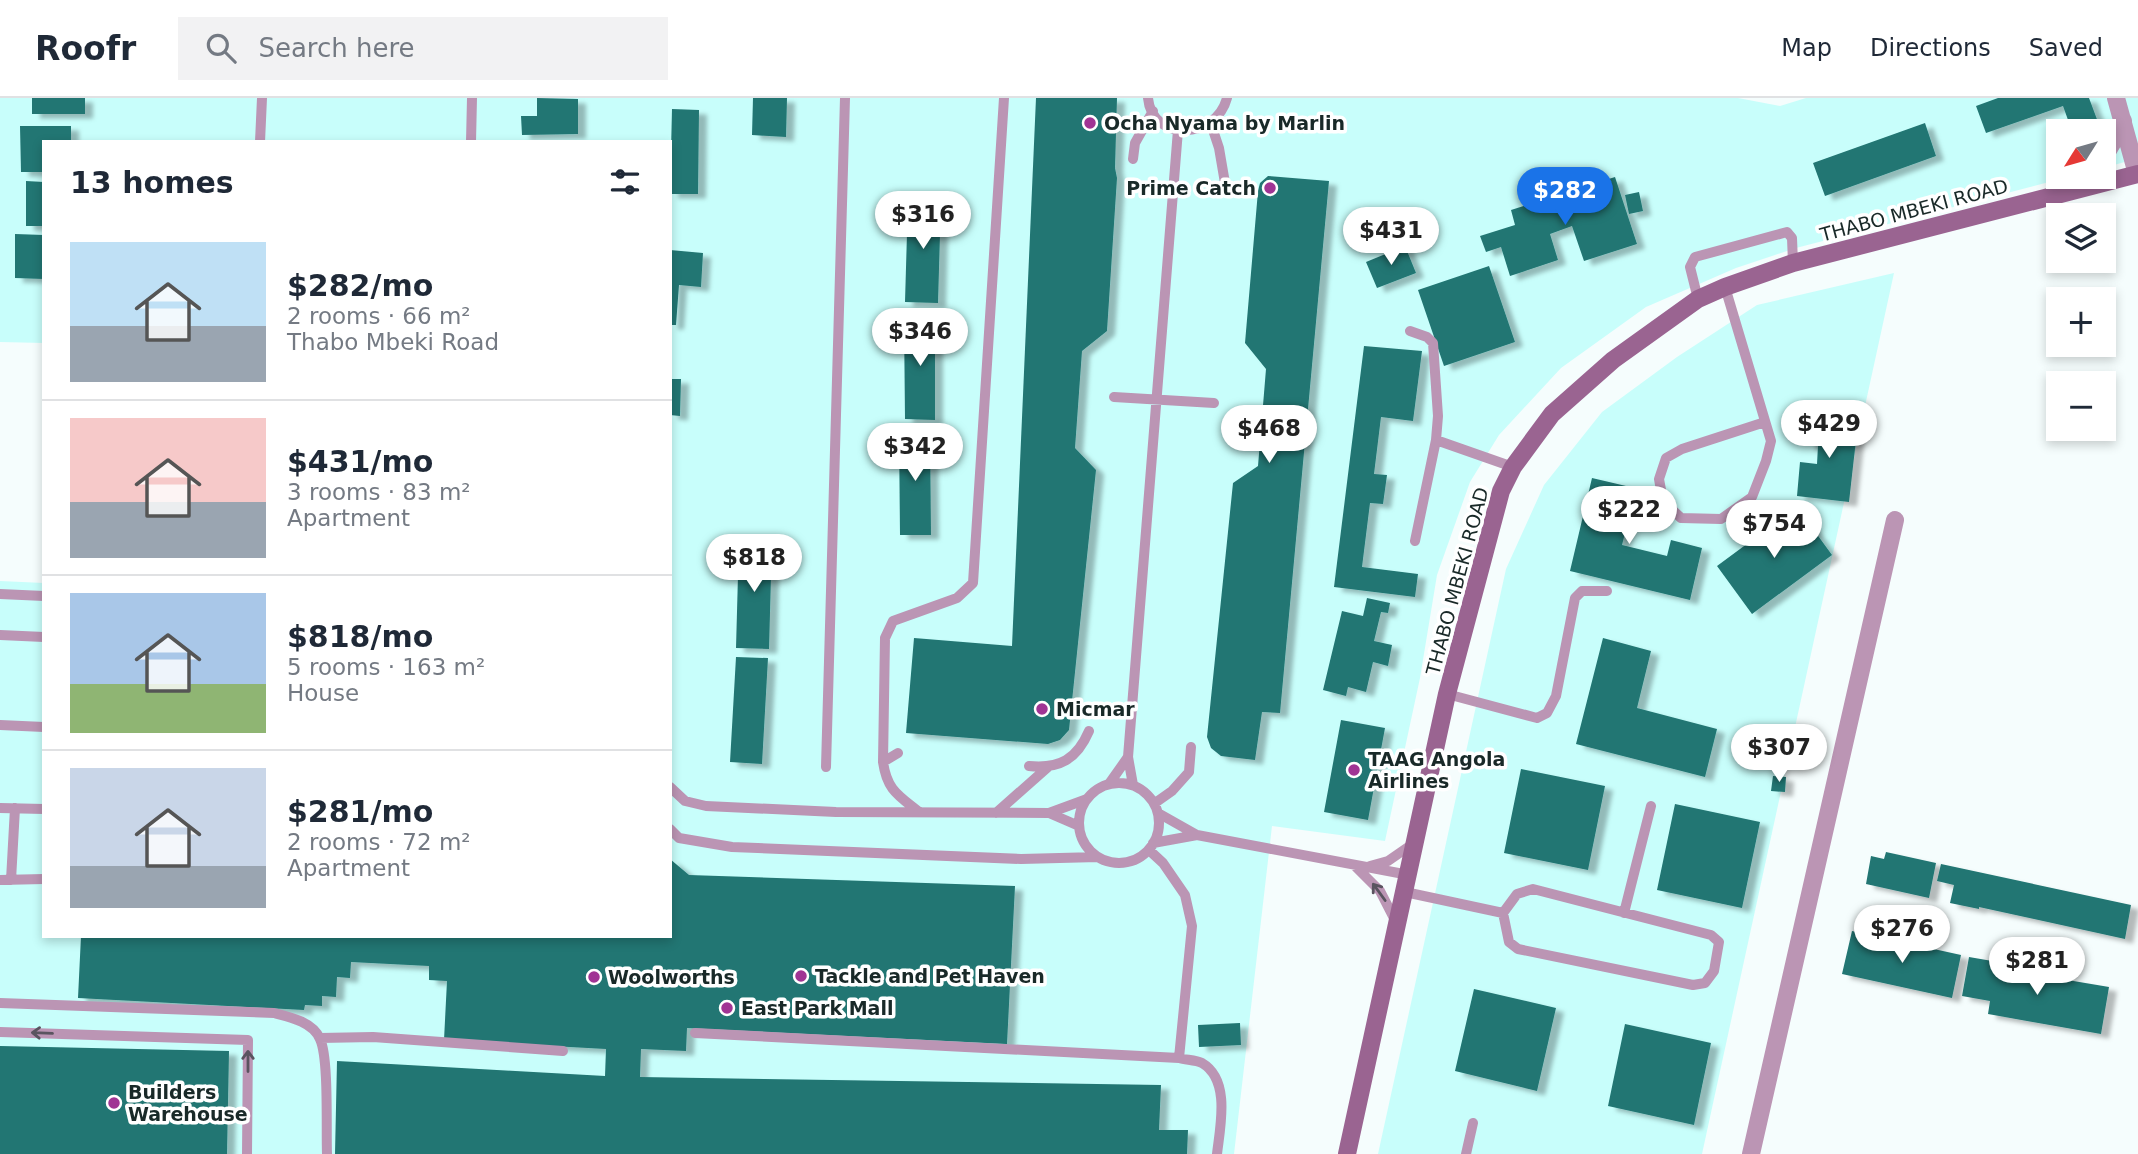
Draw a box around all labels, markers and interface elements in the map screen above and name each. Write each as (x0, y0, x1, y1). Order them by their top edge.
search box (178, 17, 668, 80)
text: Roofr (35, 29, 136, 68)
icon: search (202, 29, 240, 67)
text: Search here (258, 33, 415, 63)
text: Map (1781, 34, 1832, 62)
text: Directions (1870, 34, 1991, 62)
text: Saved (2029, 34, 2103, 62)
place label: Ocha Nyama by Marlin (1104, 112, 1345, 134)
marker: Ocha Nyama by Marlin (1082, 115, 1098, 131)
north arrow (2046, 119, 2116, 189)
map controls (2046, 119, 2116, 441)
icon: filters (606, 163, 644, 201)
text: 13 homes (70, 165, 234, 200)
pin: $282 (1524, 167, 1606, 227)
street label: THABO MBEKI ROAD (1817, 174, 2010, 246)
place label: Prime Catch (1126, 177, 1256, 199)
text: $282 (1533, 177, 1597, 203)
marker: Prime Catch (1262, 180, 1278, 196)
pin: $316 (882, 192, 964, 251)
text: $316 (891, 201, 955, 227)
button: layers (2046, 203, 2116, 273)
pin: $431 (1350, 208, 1432, 267)
text: $431 (1359, 217, 1423, 243)
text: $282/mo (287, 268, 433, 303)
icon: home (126, 270, 210, 354)
button: + (2046, 287, 2116, 357)
text: 2 rooms · 66 m² (287, 303, 471, 329)
pin: $346 (879, 308, 961, 368)
text: $346 (888, 318, 952, 344)
text: Thabo Mbeki Road (287, 329, 499, 355)
button: − (2046, 371, 2116, 441)
pin: $429 (1788, 400, 1870, 460)
pin: $468 (1228, 406, 1310, 465)
text: $429 (1797, 410, 1861, 436)
text: $468 (1237, 415, 1301, 441)
pin: $342 (874, 424, 956, 483)
text: $342 (883, 433, 947, 459)
text: $431/mo (287, 444, 433, 479)
icon: home (126, 446, 210, 530)
text: 3 rooms · 83 m² (287, 479, 471, 505)
street label: THABO MBEKI ROAD (1421, 485, 1493, 678)
pin: $222 (1588, 486, 1670, 546)
text: $222 (1597, 496, 1661, 522)
pin: $754 (1733, 500, 1815, 560)
text: Apartment (287, 505, 410, 531)
text: $754 (1742, 510, 1806, 536)
pin: $818 (713, 534, 795, 594)
text: $818 (722, 544, 786, 570)
text: $818/mo (287, 619, 433, 654)
icon: home (126, 621, 210, 705)
text: 5 rooms · 163 m² (287, 654, 485, 680)
text: House (287, 680, 359, 706)
place label: Micmar (1056, 698, 1135, 720)
marker: Micmar (1034, 701, 1050, 717)
pin: $307 (1738, 724, 1820, 784)
text: $307 (1747, 734, 1811, 760)
place label: TAAG Angola Airlines (1368, 748, 1505, 792)
marker: TAAG Angola Airlines (1346, 762, 1362, 778)
text: $281/mo (287, 794, 433, 829)
icon: home (126, 796, 210, 880)
text: 2 rooms · 72 m² (287, 829, 471, 855)
text: Apartment (287, 855, 410, 881)
one-way arrow (1372, 883, 1386, 902)
pin: $276 (1861, 906, 1943, 965)
text: $276 (1870, 915, 1934, 941)
pin: $281 (1996, 937, 2078, 997)
text: $281 (2005, 947, 2069, 973)
place label: Tackle and Pet Haven (815, 965, 1045, 987)
place label: Woolworths (608, 966, 735, 988)
marker: Tackle and Pet Haven (793, 968, 809, 984)
marker: Woolworths (586, 969, 602, 985)
place label: East Park Mall (741, 997, 893, 1019)
marker: East Park Mall (719, 1000, 735, 1016)
one-way arrow (31, 1026, 54, 1040)
one-way arrow (241, 1050, 255, 1073)
place label: Builders Warehouse (128, 1081, 248, 1125)
marker: Builders Warehouse (106, 1095, 122, 1111)

